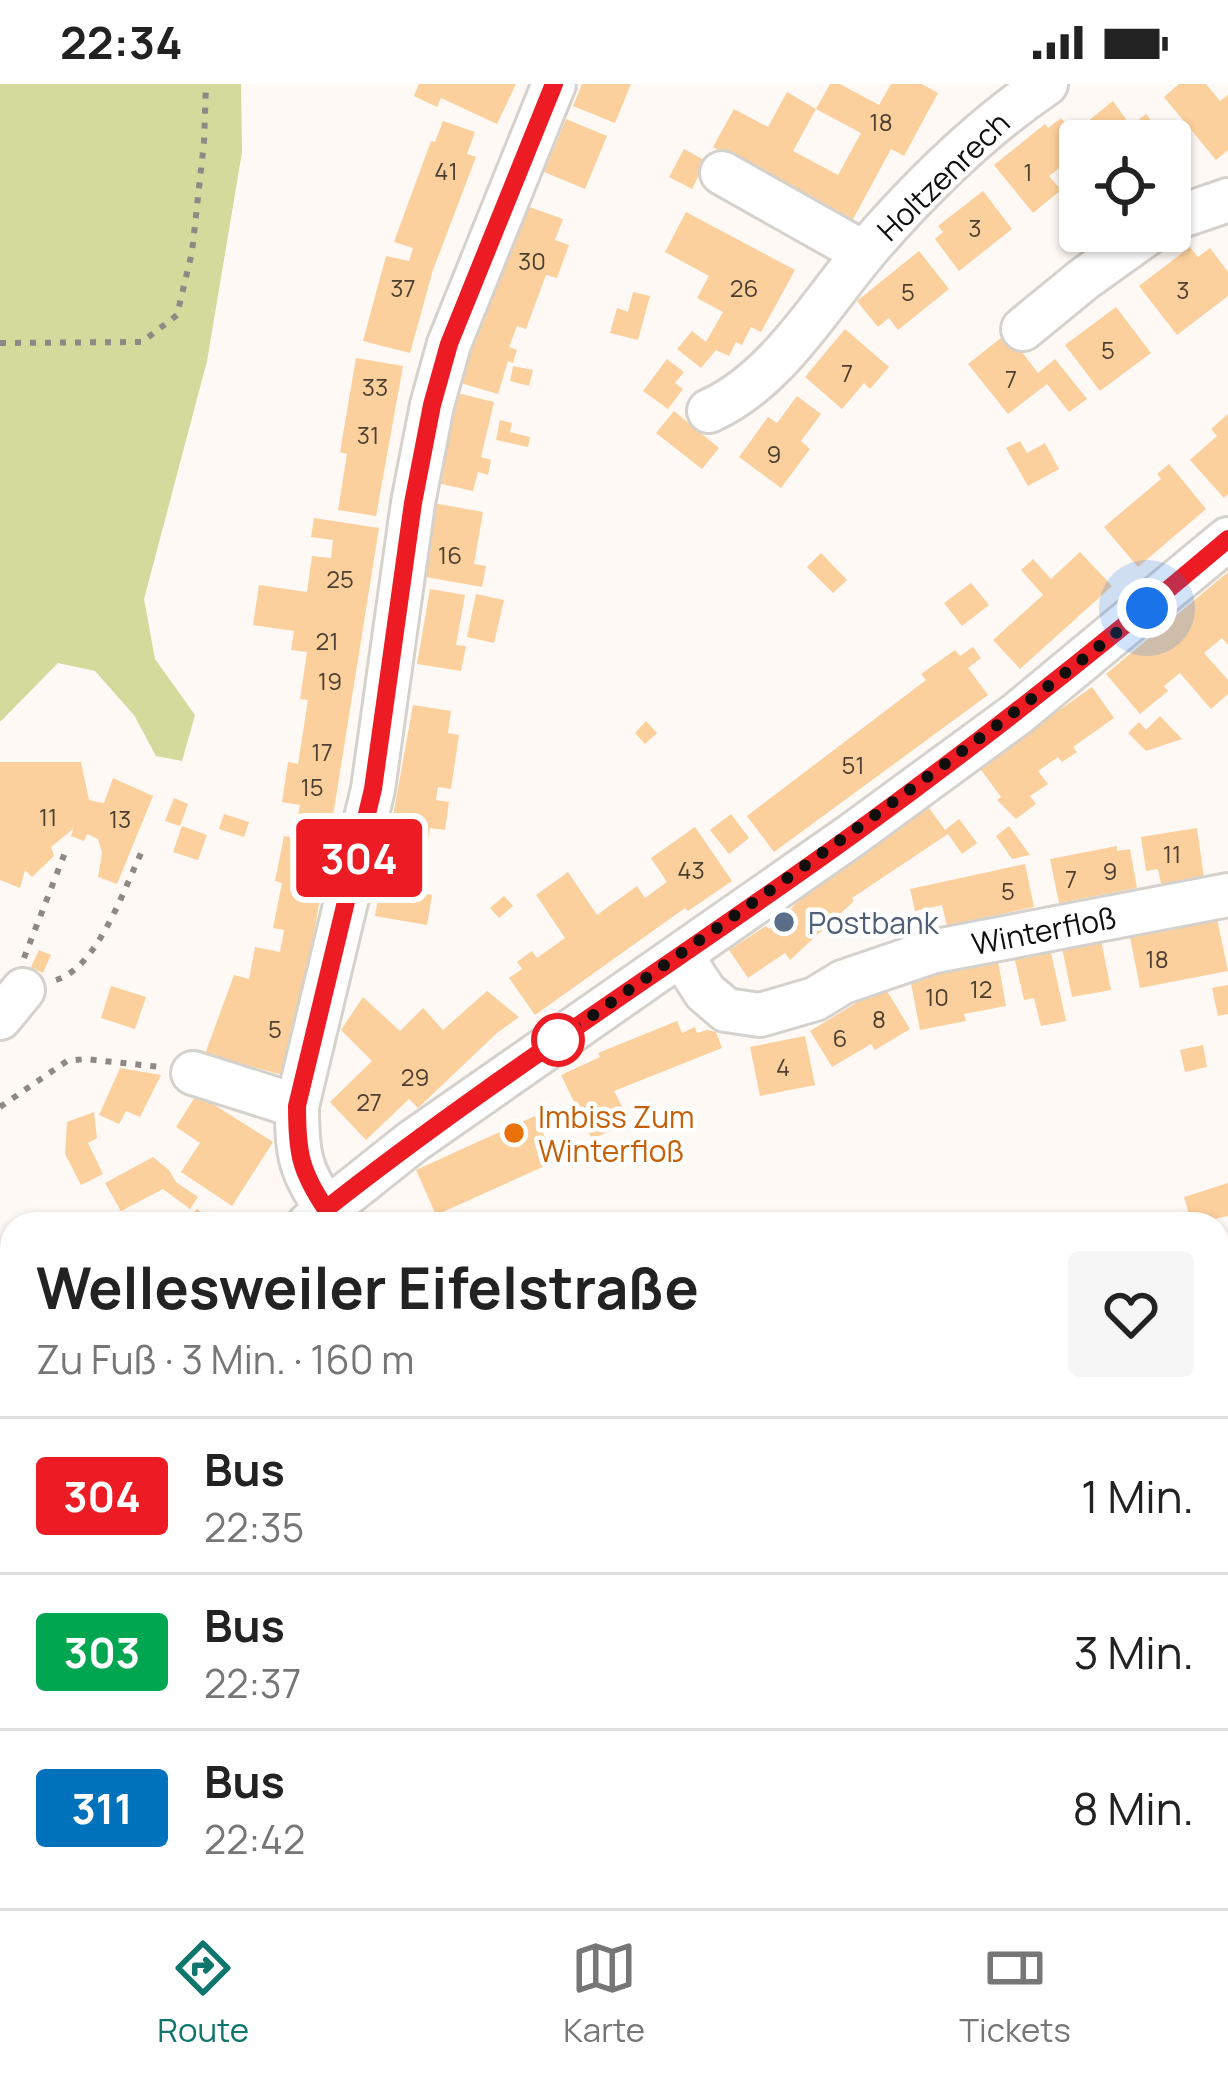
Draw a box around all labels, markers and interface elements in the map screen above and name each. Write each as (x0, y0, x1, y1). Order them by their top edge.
text: 22:34 (60, 11, 183, 73)
street label: Holtzenrech (868, 102, 1018, 250)
house number: 18 (869, 105, 893, 138)
map controls (1059, 120, 1191, 252)
button: locate (1059, 120, 1191, 252)
house number: 41 (434, 154, 458, 187)
house number: 1 (1023, 155, 1033, 188)
house number: 3 (968, 211, 982, 244)
house number: 30 (518, 244, 546, 277)
house number: 37 (390, 271, 416, 304)
house number: 26 (730, 271, 758, 304)
house number: 3 (1176, 273, 1190, 306)
house number: 5 (901, 275, 915, 308)
house number: 5 (1101, 333, 1115, 366)
house number: 7 (841, 356, 853, 389)
house number: 7 (1005, 362, 1017, 395)
house number: 33 (362, 370, 388, 403)
house number: 31 (357, 418, 379, 451)
house number: 9 (767, 437, 781, 470)
house number: 16 (438, 538, 462, 571)
house number: 25 (326, 562, 354, 595)
your location (1117, 578, 1177, 638)
house number: 21 (315, 624, 339, 657)
house number: 19 (318, 664, 342, 697)
house number: 17 (311, 735, 333, 768)
house number: 51 (841, 748, 865, 781)
house number: 15 (300, 770, 324, 803)
house number: 11 (39, 800, 57, 833)
house number: 13 (109, 802, 131, 835)
line badge: 304 (290, 819, 428, 897)
text: 304 (320, 829, 398, 887)
house number: 11 (1163, 837, 1181, 870)
house number: 43 (677, 853, 705, 886)
house number: 9 (1103, 854, 1117, 887)
house number: 7 (1065, 862, 1077, 895)
house number: 5 (1001, 874, 1015, 907)
street label: Winterfloß (968, 896, 1120, 964)
place label: Postbank (808, 902, 940, 943)
marker: Postbank (771, 909, 797, 935)
house number: 18 (1145, 942, 1169, 975)
house number: 12 (969, 972, 993, 1005)
house number: 10 (925, 980, 949, 1013)
house number: 8 (872, 1002, 886, 1035)
house number: 5 (268, 1012, 282, 1045)
unlabelled marker (533, 1015, 583, 1065)
house number: 6 (833, 1021, 847, 1054)
house number: 4 (776, 1050, 790, 1083)
house number: 29 (401, 1060, 429, 1093)
house number: 27 (356, 1085, 382, 1118)
place label: Imbiss Zum Winterfloß (538, 1096, 694, 1171)
marker: Imbiss Zum Winterfloß (501, 1120, 527, 1146)
text: Wellesweiler Eifelstraße (36, 1248, 699, 1326)
button: heart (1068, 1251, 1194, 1377)
text: Zu Fuß · 3 Min. · 160 m (36, 1332, 414, 1386)
text: Bus (204, 1438, 285, 1500)
text: 1 Min. (1081, 1465, 1194, 1527)
text: 304 (63, 1467, 141, 1525)
text: 22:35 (204, 1500, 304, 1554)
text: Bus (204, 1594, 285, 1656)
text: 3 Min. (1074, 1621, 1194, 1683)
text: 303 (64, 1623, 140, 1681)
text: 22:37 (204, 1656, 301, 1710)
text: Bus (204, 1750, 285, 1812)
text: 8 Min. (1072, 1777, 1194, 1839)
text: 311 (71, 1779, 133, 1837)
text: 22:42 (204, 1812, 305, 1866)
tab: Route (157, 1935, 249, 2052)
tab: Karte (563, 1935, 645, 2052)
tab: Tickets (959, 1935, 1071, 2052)

